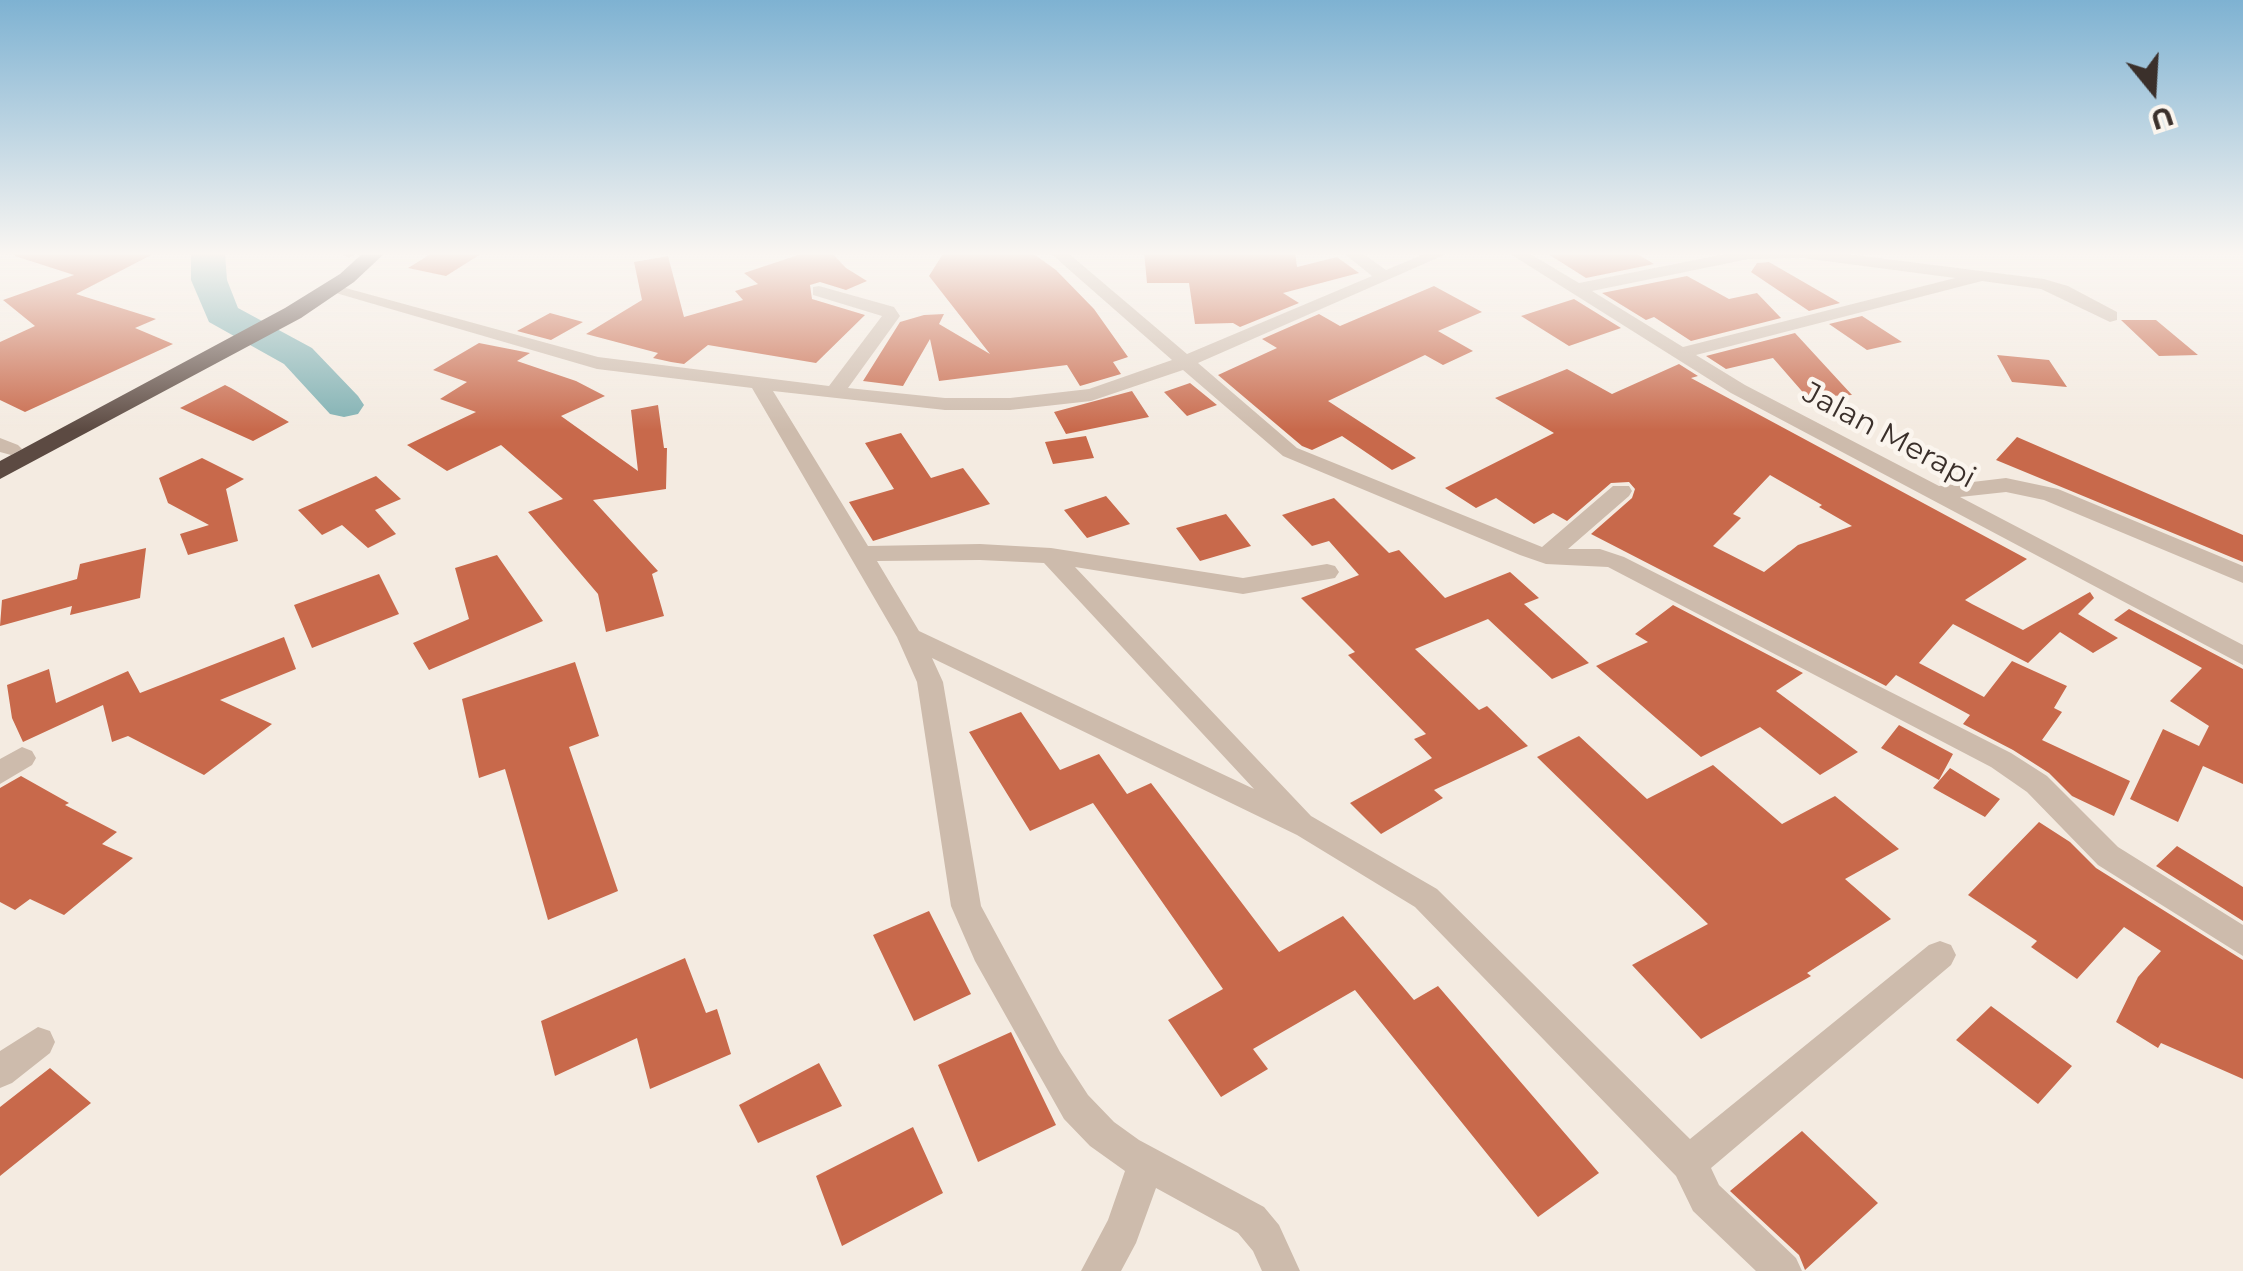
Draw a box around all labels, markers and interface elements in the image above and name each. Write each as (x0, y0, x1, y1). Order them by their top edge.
north arrow (2103, 40, 2203, 140)
text: U (2147, 99, 2178, 138)
street label: Jalan Merapi (1797, 375, 1981, 497)

